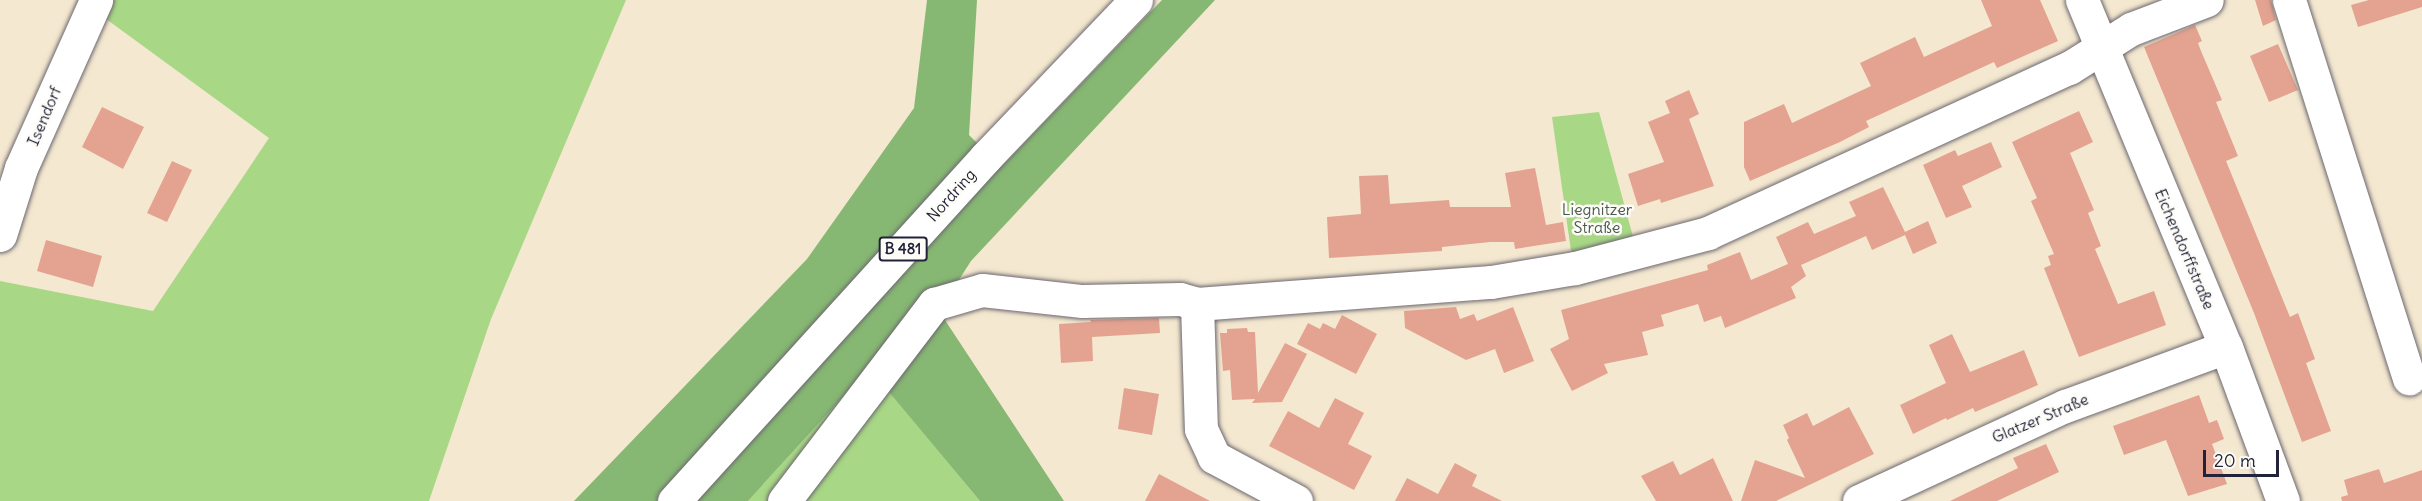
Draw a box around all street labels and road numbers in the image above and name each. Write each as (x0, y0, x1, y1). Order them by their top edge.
street label: Isendorf (23, 84, 65, 148)
street label: Nordring (922, 165, 980, 225)
street label: Eichendorffstraße (2151, 186, 2219, 312)
road number: B 481 (878, 237, 928, 261)
street label: Glatzer Straße (1989, 389, 2091, 447)

